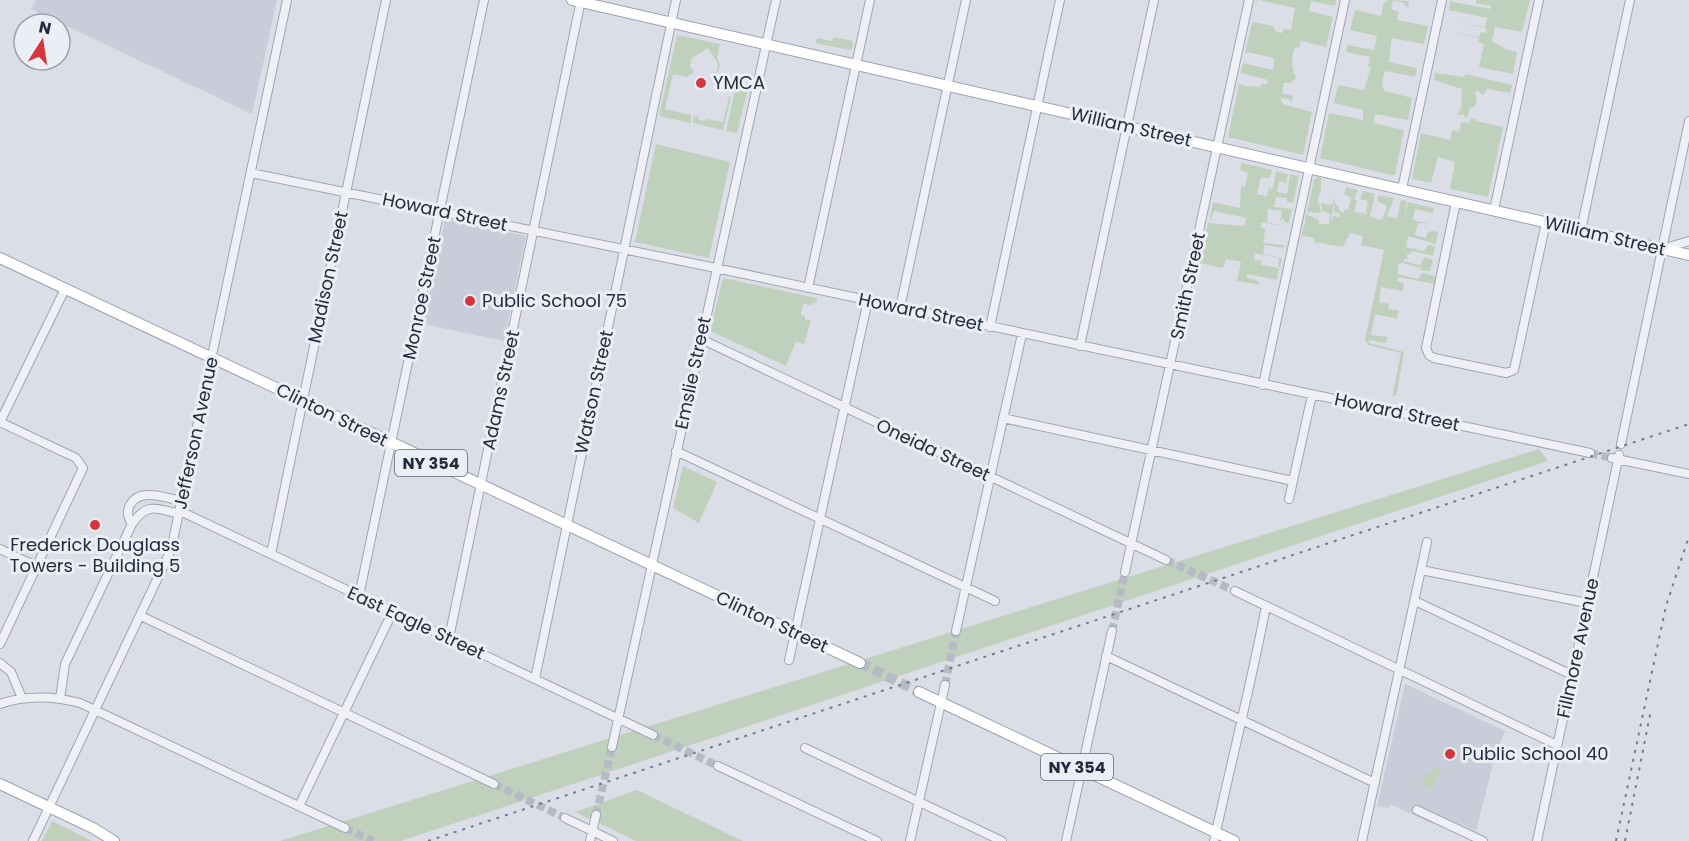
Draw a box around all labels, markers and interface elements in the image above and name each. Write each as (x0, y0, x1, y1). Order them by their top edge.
north arrow (12, 12, 72, 72)
text: N (37, 15, 53, 40)
place label: YMCA (713, 70, 765, 95)
marker: YMCA (694, 76, 708, 90)
street label: William Street (1068, 100, 1194, 153)
street label: Howard Street (380, 186, 510, 237)
street label: Madison Street (301, 209, 354, 345)
street label: William Street (1542, 209, 1668, 262)
street label: Smith Street (1164, 230, 1211, 342)
street label: Monroe Street (396, 234, 447, 362)
street label: Howard Street (856, 286, 986, 337)
place label: Public School 75 (482, 288, 627, 313)
marker: Public School 75 (463, 294, 477, 308)
street label: Emslie Street (668, 314, 717, 432)
street label: Adams Street (476, 328, 525, 452)
street label: Watson Street (568, 328, 619, 456)
street label: Jefferson Avenue (167, 354, 224, 511)
street label: Clinton Street (272, 377, 392, 452)
street label: Howard Street (1332, 386, 1462, 437)
street label: Oneida Street (872, 412, 994, 487)
road number: NY 354 (395, 450, 467, 476)
marker: Frederick Douglass Towers - Building 5 (88, 518, 102, 532)
place label: Frederick Douglass Towers - Building 5 (10, 532, 180, 578)
street label: Fillmore Avenue (1550, 576, 1605, 720)
street label: East Eagle Street (343, 580, 489, 665)
street label: Clinton Street (712, 585, 832, 659)
place label: Public School 40 (1462, 741, 1609, 766)
marker: Public School 40 (1443, 747, 1457, 761)
road number: NY 354 (1041, 754, 1113, 780)

